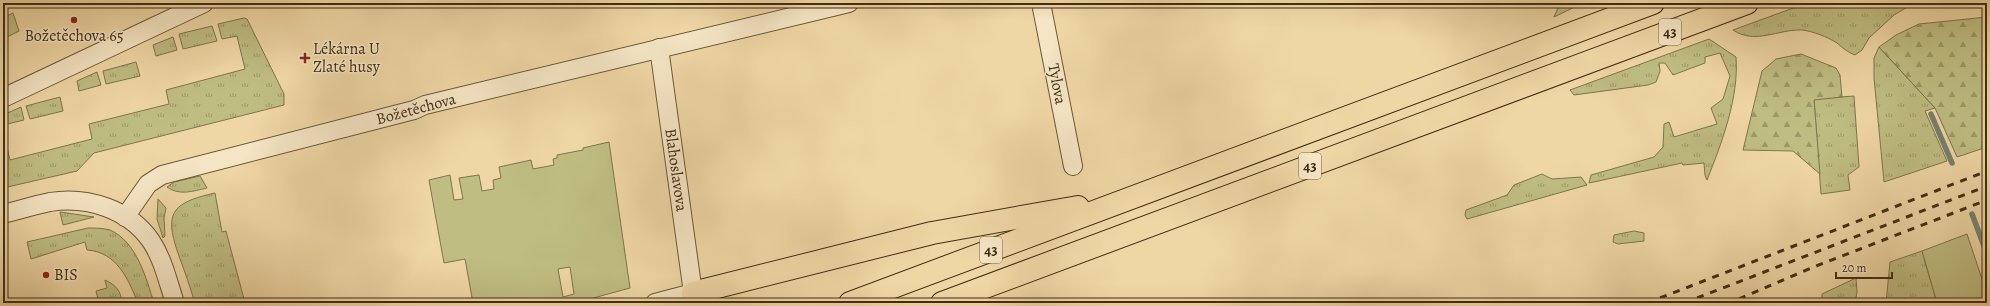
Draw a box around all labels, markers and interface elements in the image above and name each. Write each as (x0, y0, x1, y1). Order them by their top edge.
marker: Božetěchova 65 (69, 15, 79, 25)
road number: 43 (1659, 19, 1681, 45)
place label: Božetěchova 65 (24, 25, 124, 47)
place label: Lékárna U Zlaté husy (313, 38, 381, 78)
marker: Lékárna U Zlaté husy (300, 53, 310, 63)
street label: Tylova (1042, 62, 1072, 107)
street label: Božetěchova (374, 88, 459, 130)
street label: Blahoslavova (659, 127, 693, 214)
road number: 43 (1299, 153, 1321, 179)
road number: 43 (980, 237, 1002, 263)
scale bar (1836, 254, 1892, 280)
text: 20 m (1842, 260, 1866, 276)
place label: BIS (54, 264, 78, 286)
marker: BIS (41, 270, 51, 280)

